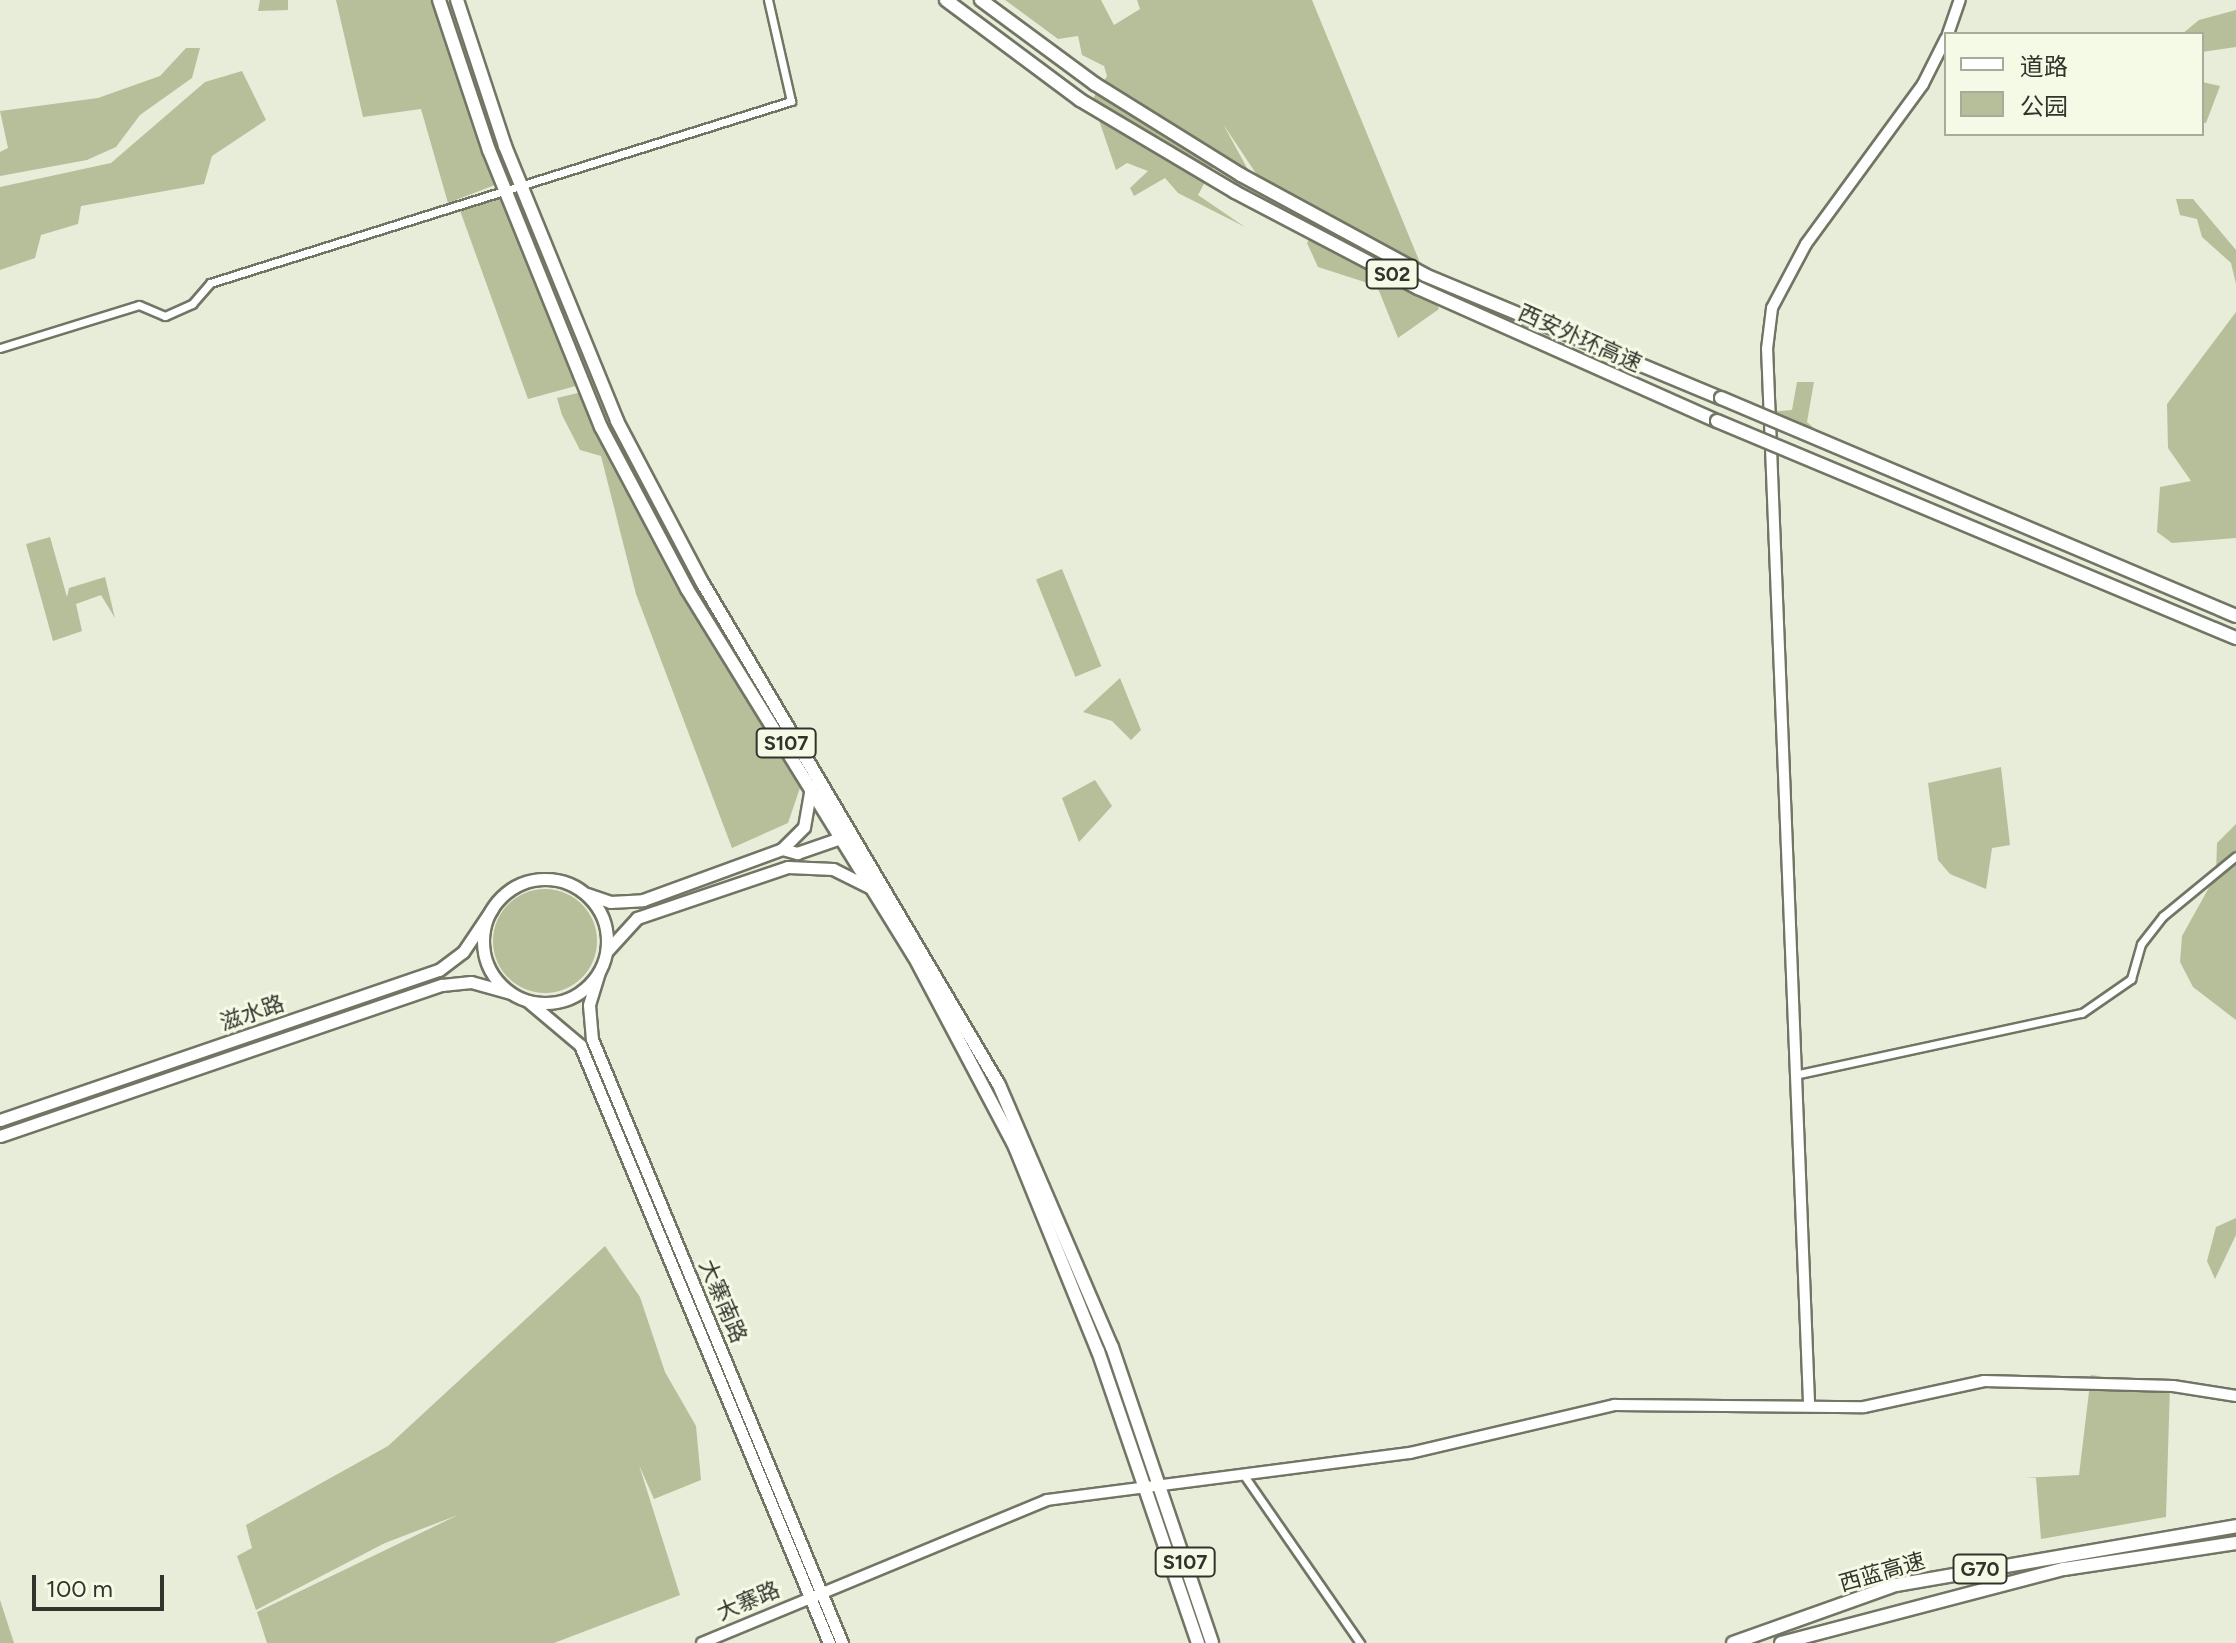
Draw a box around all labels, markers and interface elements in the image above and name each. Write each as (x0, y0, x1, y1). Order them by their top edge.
legend (1944, 32, 2204, 136)
text: 道路 (2020, 52, 2068, 81)
text: 公园 (2020, 92, 2068, 121)
road number: S02 (1364, 258, 1420, 290)
street label: 西安外环高速 (1514, 299, 1646, 377)
road number: S107 (754, 727, 818, 759)
street label: 滋水路 (217, 990, 287, 1036)
street label: 大寨南路 (694, 1255, 752, 1347)
road number: S107 (1153, 1546, 1217, 1578)
street label: 西蓝高速 (1836, 1547, 1928, 1597)
road number: G70 (1952, 1553, 2008, 1585)
scale bar (36, 1559, 168, 1609)
text: 100 m (46, 1574, 113, 1603)
street label: 大寨路 (712, 1576, 784, 1626)

